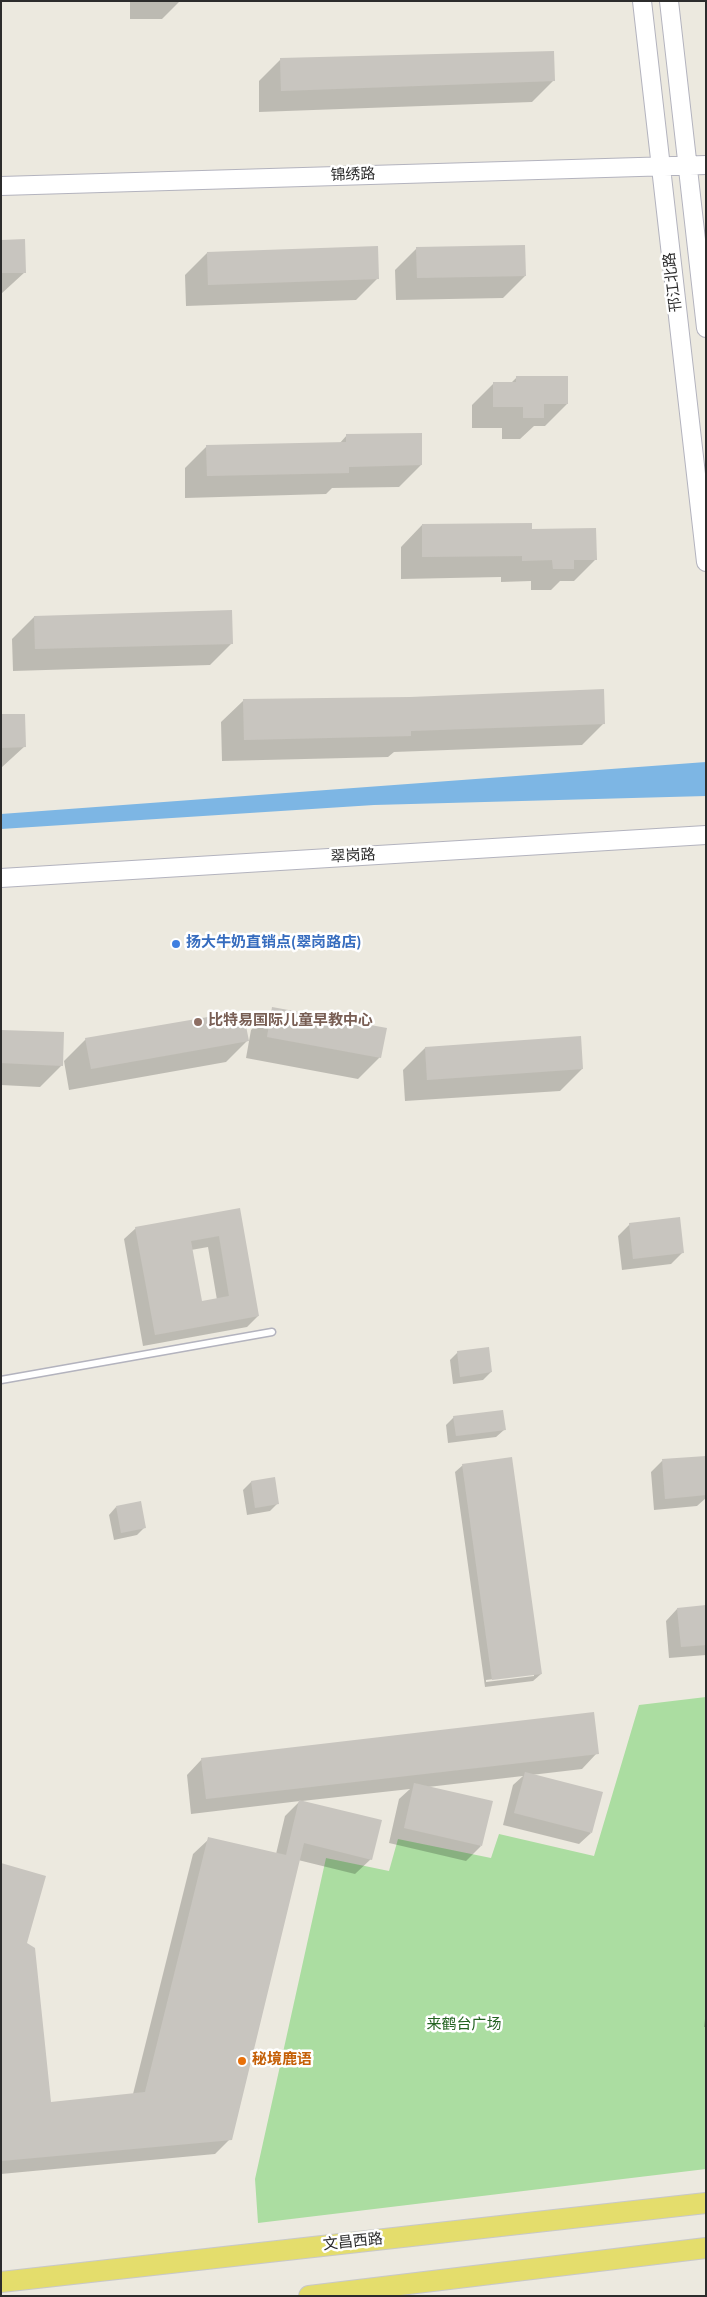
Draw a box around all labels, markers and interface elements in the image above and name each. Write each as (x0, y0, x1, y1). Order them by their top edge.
street label: 锦绣路 (330, 166, 376, 186)
street label: 邗江北路 (661, 251, 687, 313)
street label: 翠岗路 (330, 847, 376, 867)
place label: 扬大牛奶直销点(翠岗路店) (186, 935, 361, 953)
marker: 扬大牛奶直销点(翠岗路店) (170, 938, 182, 950)
place label: 比特易国际儿童早教中心 (208, 1013, 373, 1031)
marker: 比特易国际儿童早教中心 (192, 1016, 204, 1028)
park label: 来鹤台广场 (427, 2017, 501, 2035)
place label: 秘境鹿语 (252, 2052, 312, 2070)
marker: 秘境鹿语 (236, 2055, 248, 2067)
street label: 文昌西路 (322, 2231, 384, 2255)

